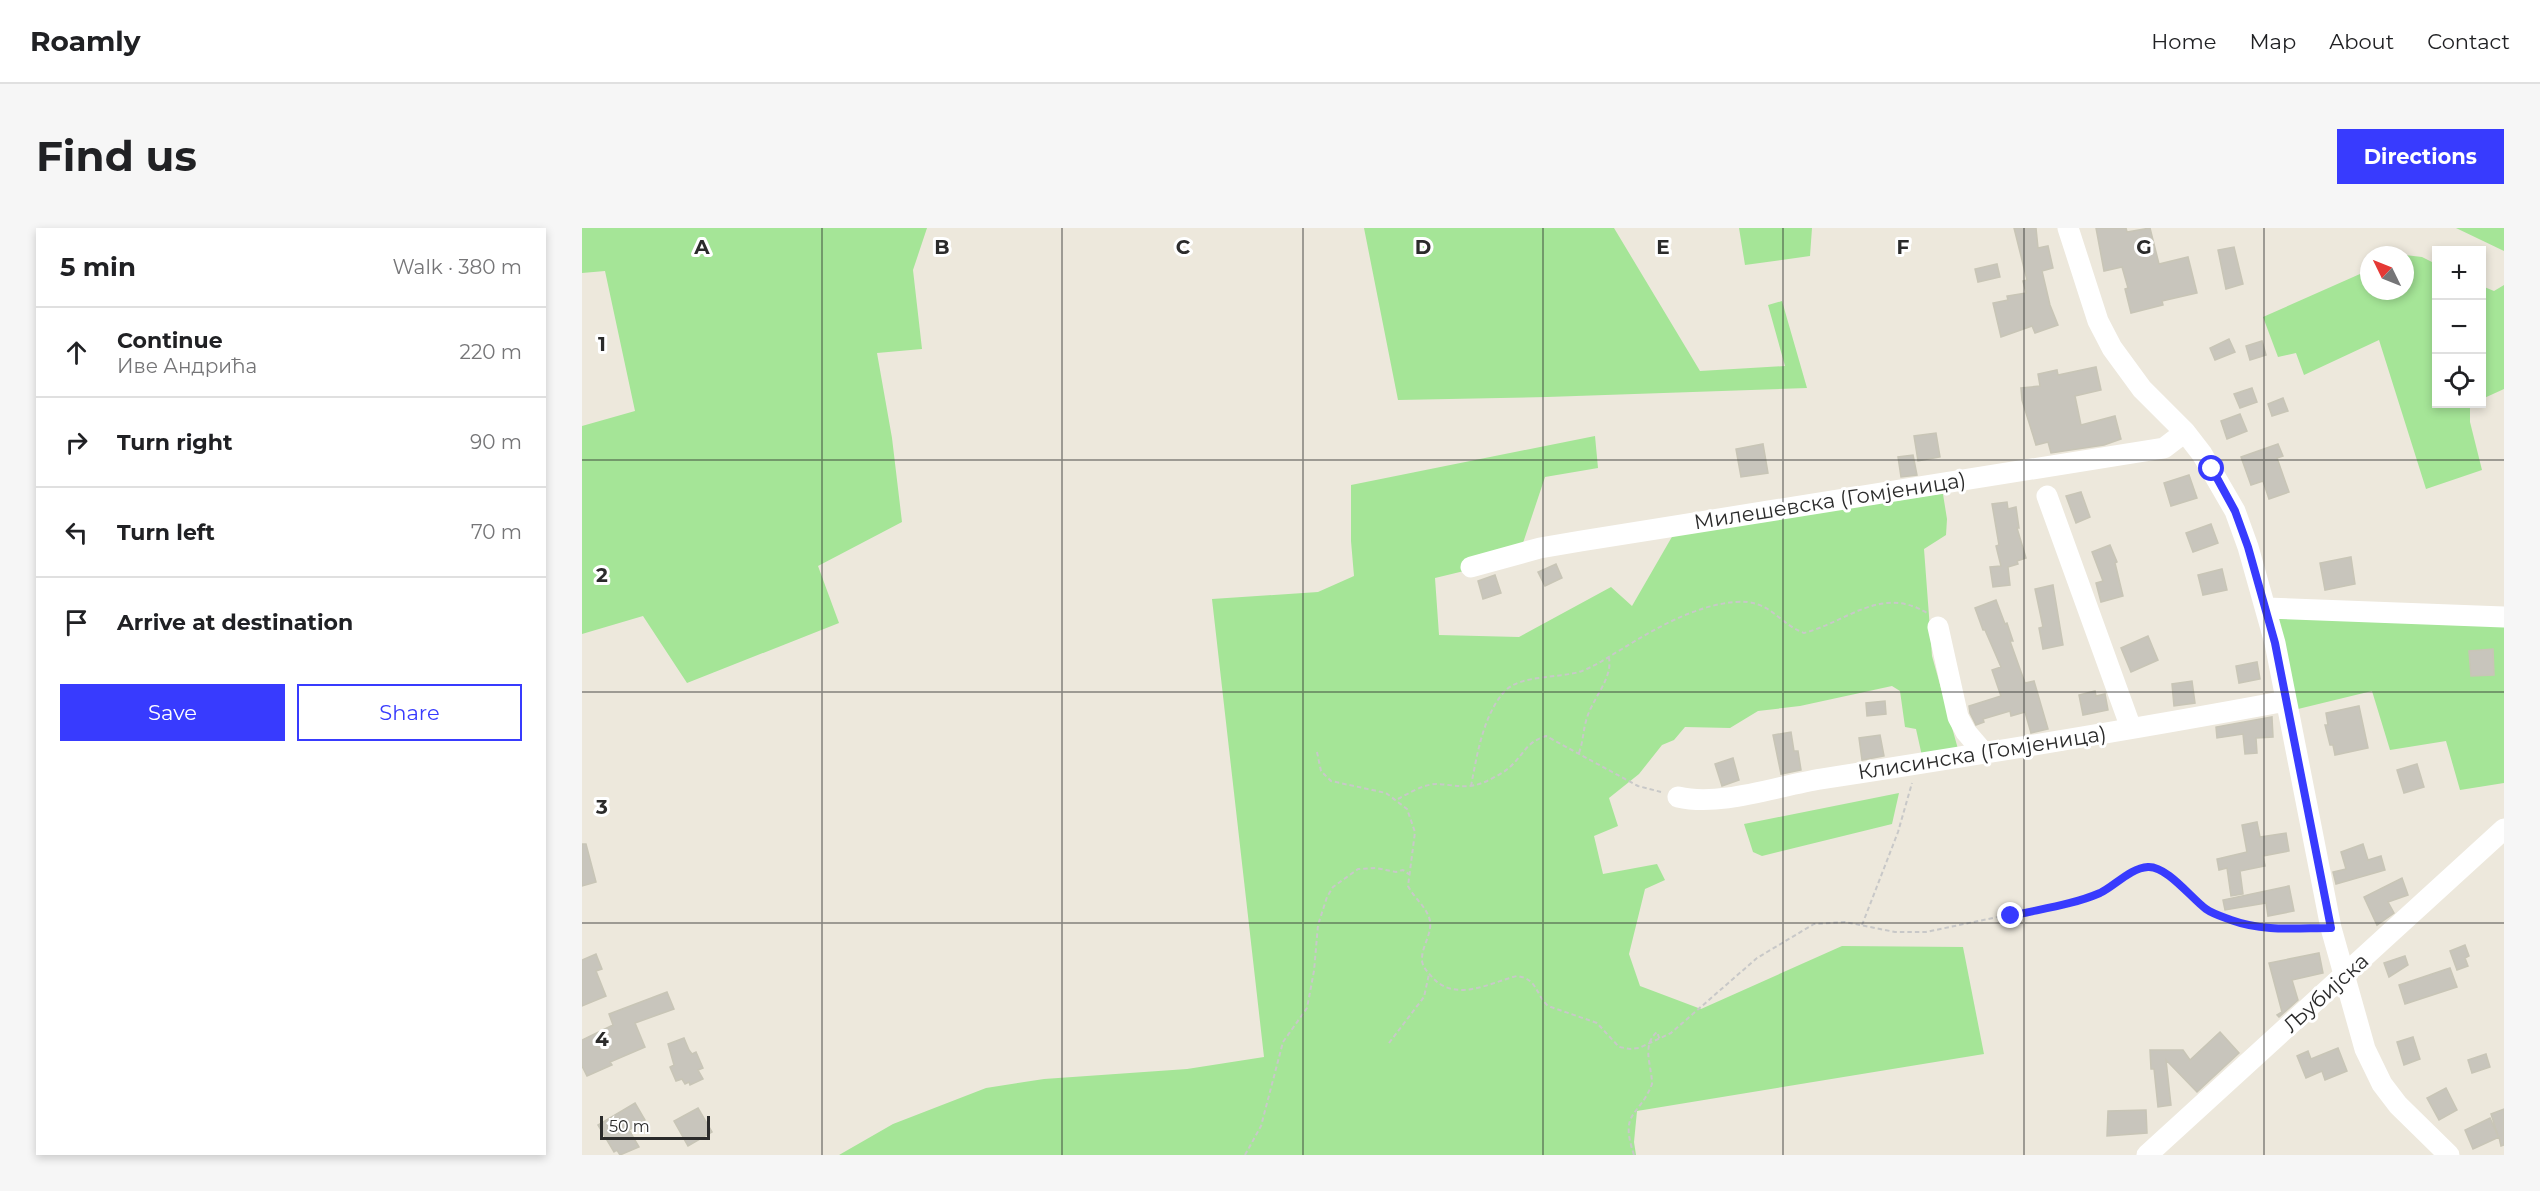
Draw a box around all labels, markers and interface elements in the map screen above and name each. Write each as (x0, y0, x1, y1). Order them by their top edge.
text: Roamly (30, 24, 140, 58)
text: Home (2151, 29, 2216, 54)
text: Map (2249, 29, 2296, 54)
text: About (2329, 29, 2394, 54)
text: Contact (2427, 29, 2510, 54)
button: Directions (2337, 129, 2504, 184)
text: Find us (36, 130, 197, 182)
text: A (693, 235, 710, 259)
text: B (934, 235, 950, 259)
text: C (1176, 235, 1191, 259)
text: D (1415, 235, 1431, 259)
text: E (1656, 235, 1670, 259)
text: F (1897, 235, 1910, 259)
text: G (2136, 235, 2152, 259)
north arrow (2360, 246, 2414, 300)
map controls (2432, 246, 2486, 408)
button: + (2432, 246, 2486, 300)
text: 5 min (60, 251, 136, 283)
text: Walk · 380 m (392, 255, 522, 279)
button: − (2432, 300, 2486, 354)
text: Continue (117, 327, 223, 354)
text: 1 (598, 332, 606, 356)
icon: ahead (60, 336, 93, 369)
text: 220 m (460, 340, 522, 364)
text: Иве Андрића (117, 354, 257, 378)
button: locate (2432, 354, 2486, 408)
icon: right (60, 426, 93, 459)
text: Turn right (117, 429, 232, 456)
text: 90 m (470, 430, 522, 454)
route start (2198, 455, 2224, 481)
street label: Милешевска (Гомјеница) (1692, 467, 1968, 534)
icon: left (60, 516, 93, 549)
text: Turn left (117, 519, 215, 546)
text: 70 m (471, 520, 522, 544)
text: 2 (596, 563, 608, 587)
icon: arrive (60, 606, 93, 639)
text: Arrive at destination (117, 609, 353, 636)
button: Save (60, 684, 285, 741)
button: Share (297, 684, 522, 741)
street label: Клисинска (Гомјеница) (1856, 720, 2108, 785)
text: 3 (595, 795, 608, 819)
route end (1997, 902, 2023, 928)
street label: Љубијска (2278, 948, 2373, 1037)
text: 4 (595, 1027, 609, 1051)
scale bar (600, 1113, 710, 1140)
text: 50 m (609, 1117, 650, 1136)

